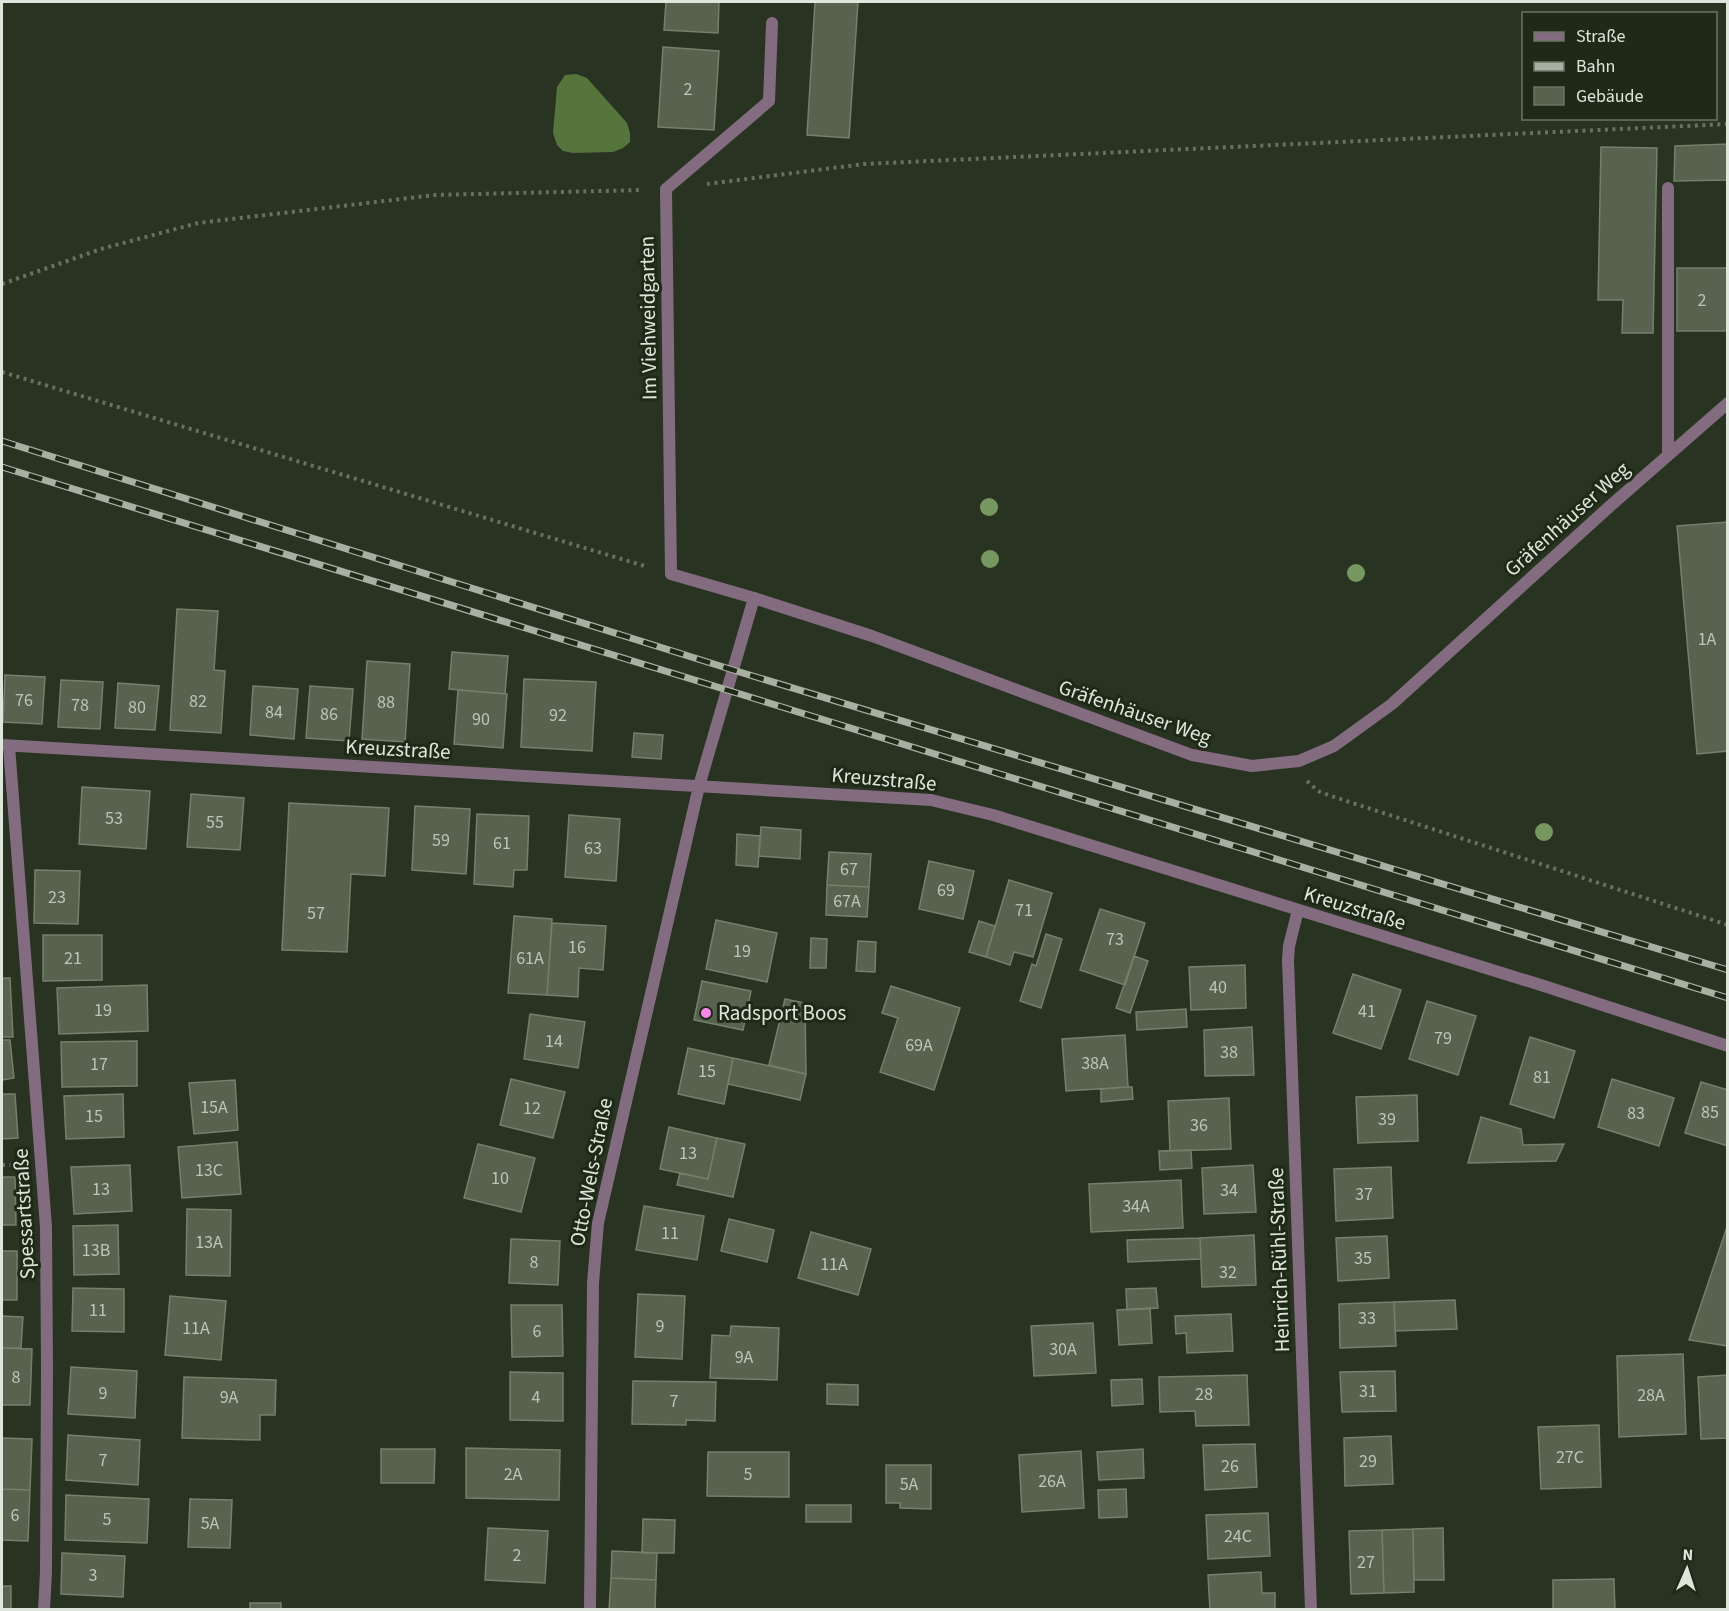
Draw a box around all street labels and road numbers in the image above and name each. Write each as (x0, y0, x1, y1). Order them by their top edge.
street label: Im Viehweidgarten (632, 236, 664, 400)
street label: Gräfenhäuser Weg (1498, 454, 1637, 584)
street label: Gräfenhäuser Weg (1055, 672, 1216, 752)
street label: Kreuzstraße (345, 731, 451, 767)
street label: Kreuzstraße (830, 759, 938, 799)
street label: Kreuzstraße (1300, 878, 1410, 938)
street label: Otto-Wels-Straße (562, 1095, 620, 1249)
street label: Spessartstraße (6, 1148, 42, 1280)
street label: Heinrich-Rühl-Straße (1261, 1167, 1297, 1353)

